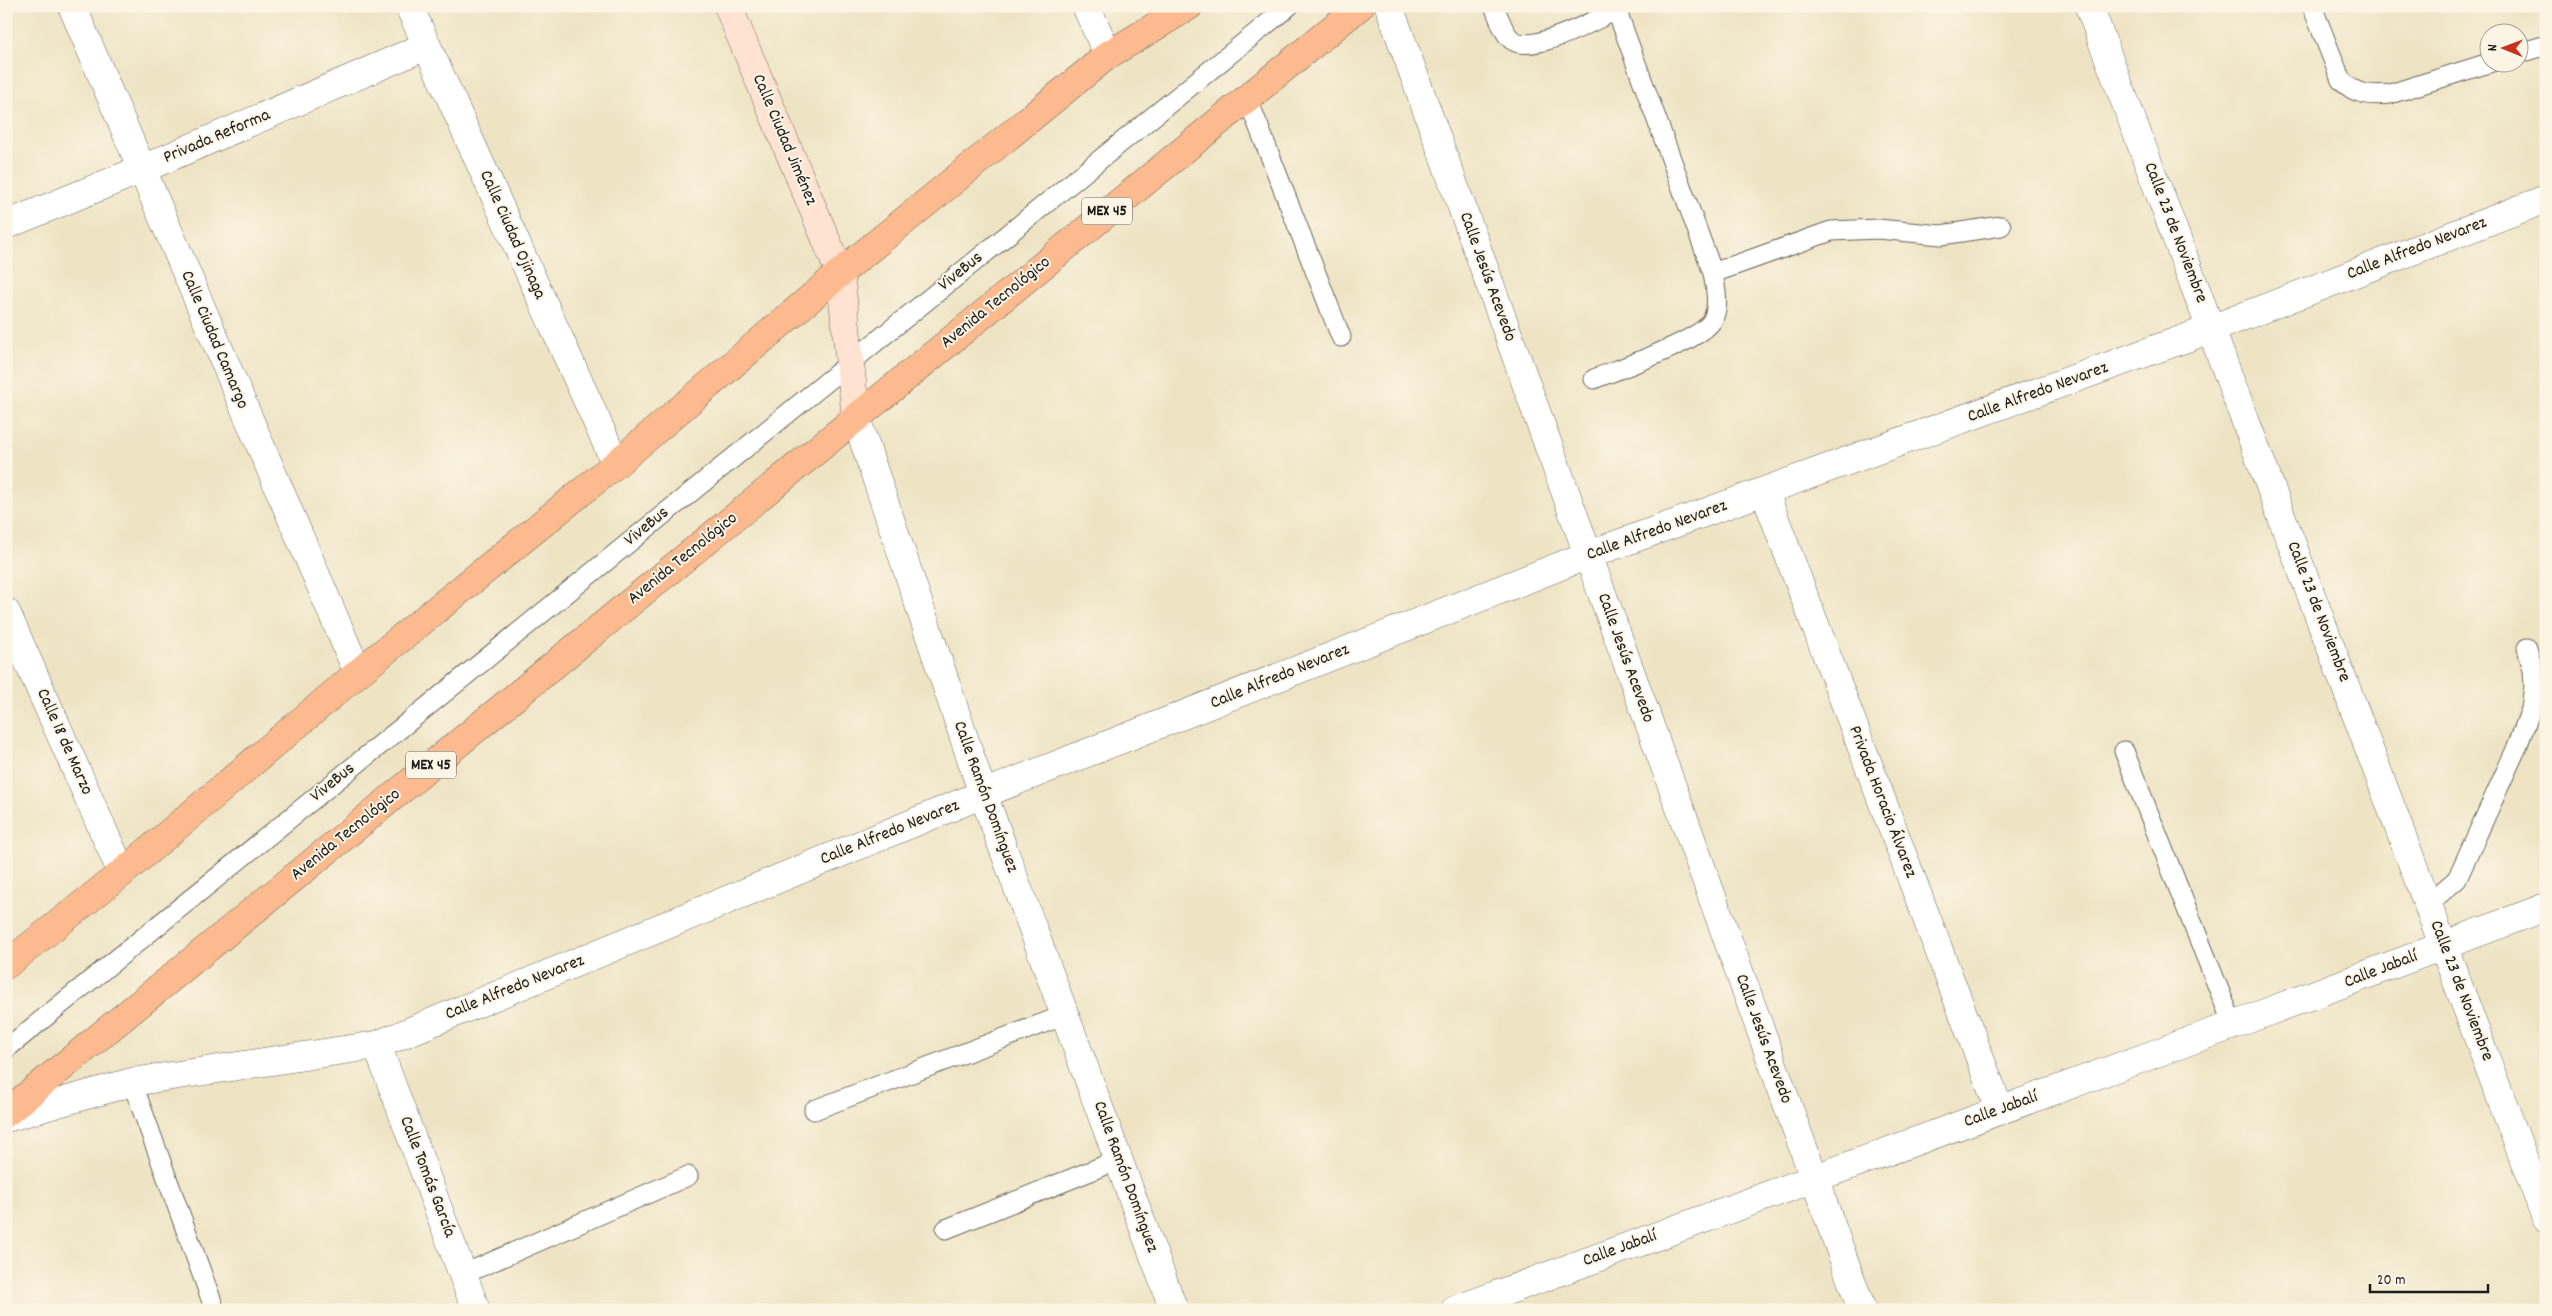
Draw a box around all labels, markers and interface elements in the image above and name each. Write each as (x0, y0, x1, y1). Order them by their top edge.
north arrow (2480, 22, 2530, 72)
text: N (2483, 44, 2503, 51)
street label: Calle Ciudad Jiménez (745, 71, 823, 210)
street label: Privada Reforma (160, 103, 275, 171)
street label: Calle 23 de Noviembre (2137, 159, 2213, 307)
street label: Calle Ciudad Ojinaga (472, 167, 552, 304)
road number: MEX 45 (1082, 198, 1132, 225)
street label: Calle Jesús Acevedo (1452, 209, 1522, 345)
street label: Calle Alfredo Nevarez (2344, 211, 2491, 287)
street label: ViveBus (933, 246, 989, 298)
street label: Avenida Tecnológico (936, 251, 1056, 355)
street label: Calle Ciudad Camargo (174, 267, 254, 413)
street label: Calle Alfredo Nevarez (1964, 356, 2112, 430)
street label: Calle Alfredo Nevarez (1583, 494, 1731, 568)
street label: ViveBus (619, 501, 675, 553)
street label: Avenida Tecnológico (623, 507, 743, 611)
street label: Calle 23 de Noviembre (2280, 538, 2356, 686)
street label: Calle Jesús Acevedo (1590, 590, 1660, 726)
street label: Calle Alfredo Nevarez (1207, 638, 1353, 716)
street label: Calle 18 de Marzo (29, 685, 99, 799)
street label: Calle Ramón Domínguez (946, 718, 1024, 876)
street label: Privada Horacio Álvarez (1841, 722, 1923, 882)
road number: MEX 45 (406, 752, 456, 778)
street label: ViveBus (305, 757, 361, 809)
street label: Avenida Tecnológico (286, 783, 406, 887)
street label: Calle Alfredo Nevarez (817, 794, 963, 872)
street label: Calle 23 de Noviembre (2423, 917, 2499, 1065)
street label: Calle Jabalí (2341, 944, 2423, 995)
street label: Calle Alfredo Nevarez (442, 949, 588, 1027)
street label: Calle Jesús Acevedo (1728, 971, 1798, 1107)
street label: Calle Jabalí (1961, 1085, 2043, 1135)
street label: Calle Ramón Domínguez (1086, 1098, 1164, 1256)
street label: Calle Tomás García (392, 1113, 462, 1242)
street label: Calle Jabalí (1580, 1224, 1662, 1274)
scale bar (2370, 1261, 2487, 1293)
text: 20 m (2377, 1270, 2405, 1292)

